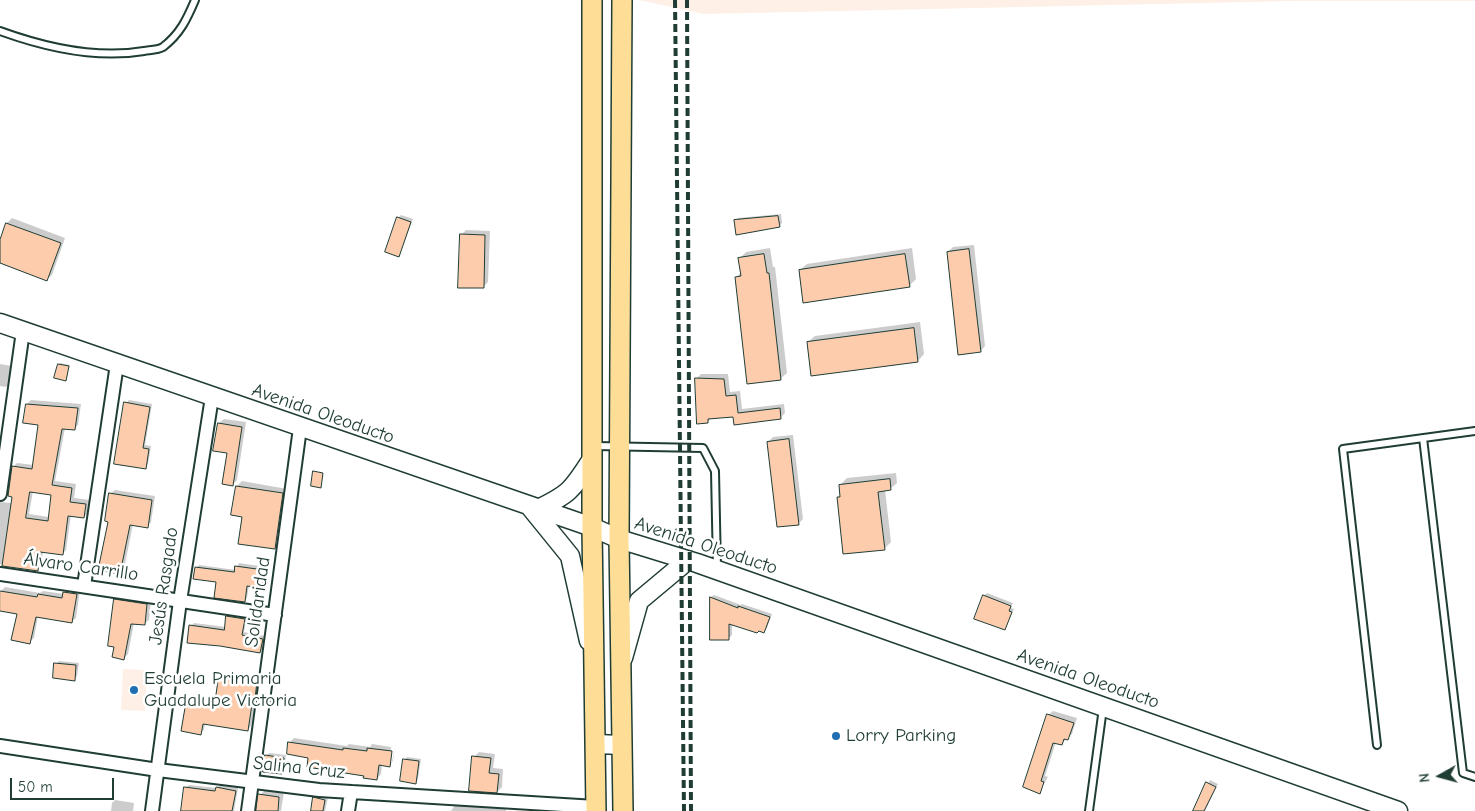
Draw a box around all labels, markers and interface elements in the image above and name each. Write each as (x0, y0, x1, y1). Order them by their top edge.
street label: Avenida Oleoducto (249, 379, 397, 449)
street label: Avenida Oleoducto (632, 512, 780, 580)
street label: Jesús Rasgado (144, 526, 184, 646)
street label: Álvaro Carrillo (22, 548, 140, 586)
street label: Solidaridad (240, 556, 276, 648)
street label: Avenida Oleoducto (1014, 644, 1162, 714)
place label: Escuela Primaria Guadalupe Victoria (144, 668, 297, 712)
marker: Escuela Primaria Guadalupe Victoria (128, 684, 140, 696)
place label: Lorry Parking (846, 725, 956, 747)
marker: Lorry Parking (830, 730, 842, 742)
north arrow (1415, 751, 1465, 801)
street label: Salina Cruz (252, 752, 346, 784)
scale bar (12, 768, 116, 800)
text: N (1416, 772, 1434, 783)
text: 50 m (18, 778, 53, 796)

